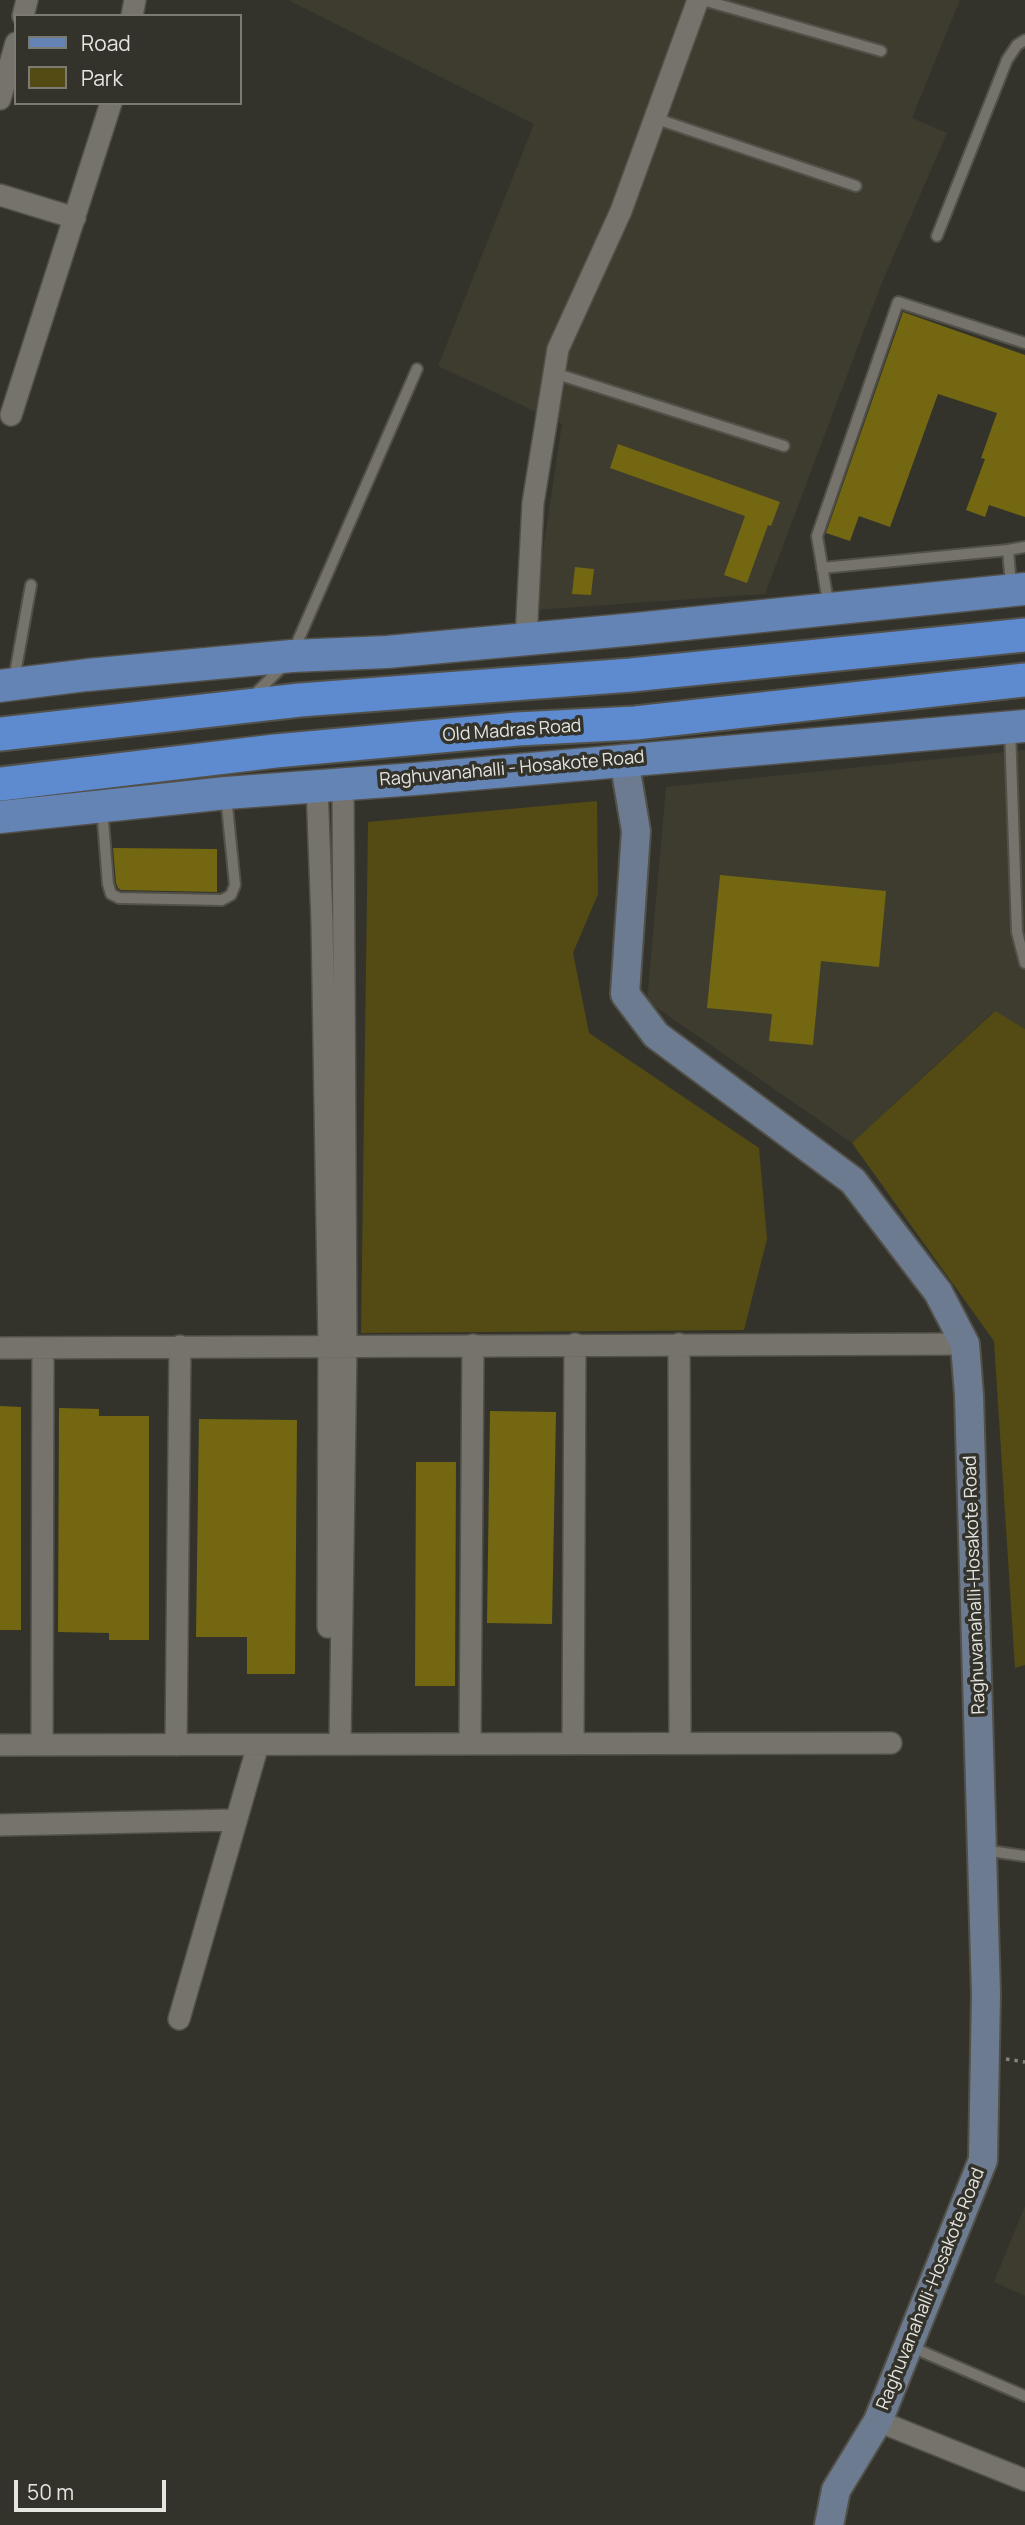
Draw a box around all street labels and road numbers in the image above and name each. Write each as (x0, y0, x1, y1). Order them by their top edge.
street label: Old Madras Road (442, 715, 582, 747)
street label: Raghuvanahalli - Hosakote Road (379, 747, 645, 791)
street label: Raghuvanahalli-Hosakote Road (960, 1455, 990, 1715)
street label: Raghuvanahalli-Hosakote Road (872, 2165, 990, 2413)

